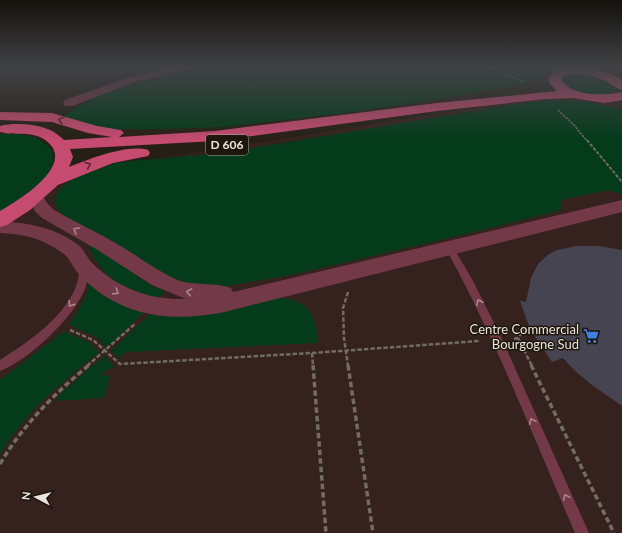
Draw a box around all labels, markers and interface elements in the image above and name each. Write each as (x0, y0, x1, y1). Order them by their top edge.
one-way arrow (58, 116, 65, 125)
road number: D 606 (206, 135, 248, 155)
one-way arrow (85, 162, 92, 170)
one-way arrow (73, 228, 80, 235)
one-way arrow (112, 287, 119, 295)
one-way arrow (186, 289, 192, 297)
one-way arrow (476, 299, 484, 306)
one-way arrow (68, 300, 75, 307)
place label: Centre Commercial Bourgogne Sud (470, 321, 579, 352)
supermarket icon: Centre Commercial Bourgogne Sud (582, 327, 600, 345)
one-way arrow (529, 417, 537, 424)
north arrow (16, 477, 56, 517)
text: N (19, 491, 33, 501)
one-way arrow (563, 494, 571, 502)

